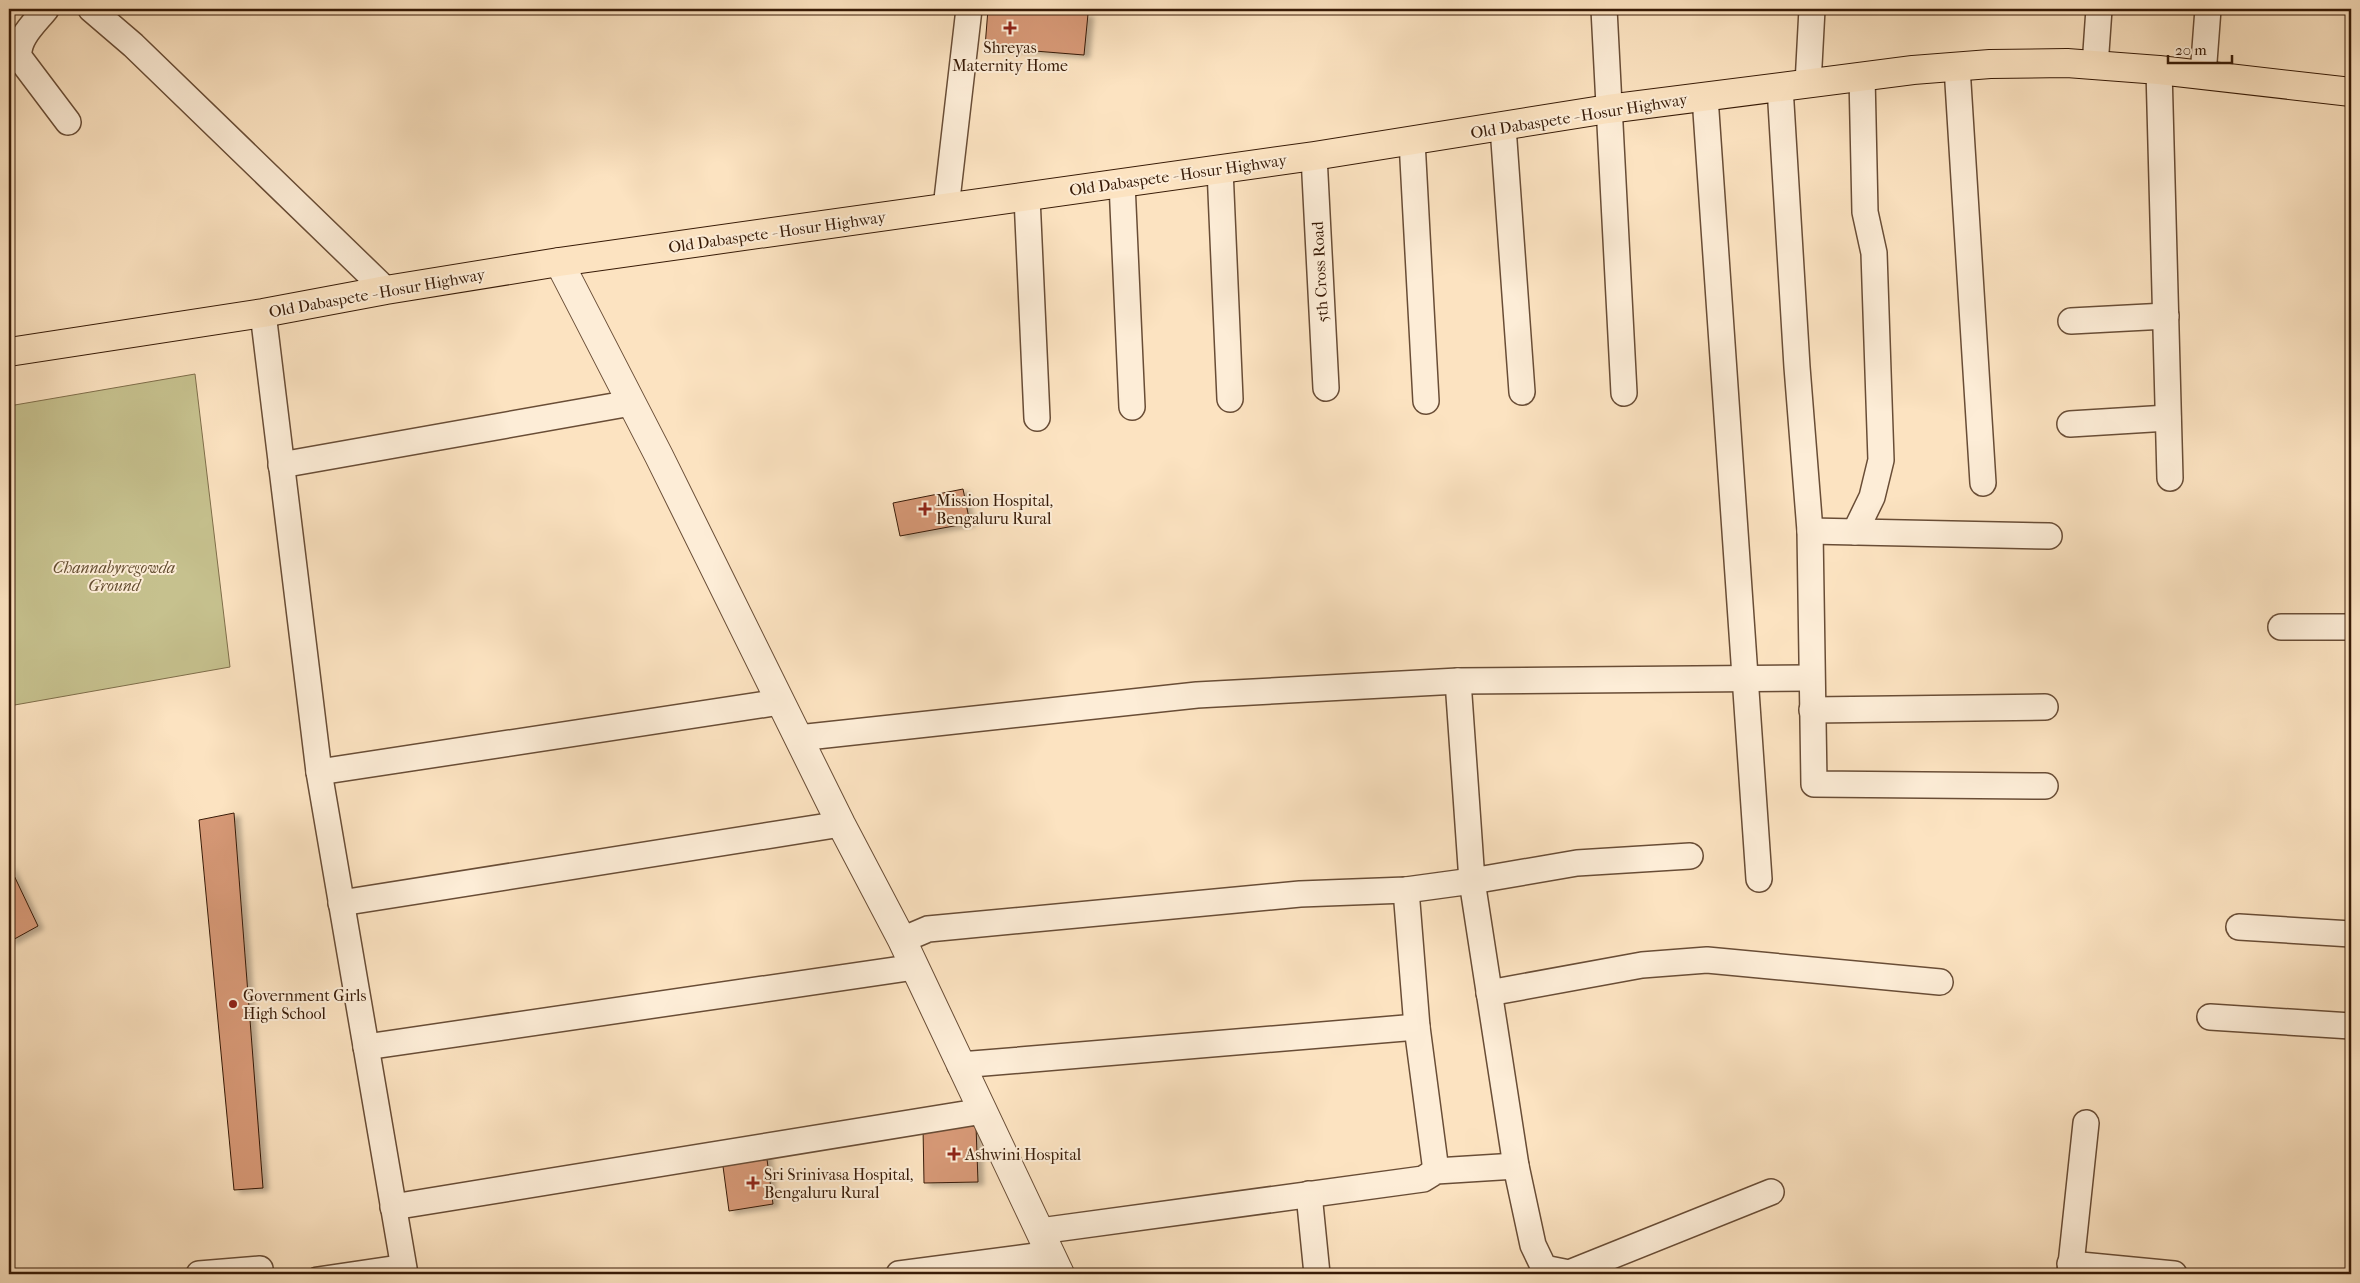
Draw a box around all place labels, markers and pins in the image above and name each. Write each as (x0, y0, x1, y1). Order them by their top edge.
marker: Shreyas Maternity Home (1003, 21, 1017, 35)
place label: Shreyas Maternity Home (952, 38, 1068, 75)
place label: Mission Hospital, Bengaluru Rural (936, 491, 1053, 528)
marker: Mission Hospital, Bengaluru Rural (918, 502, 932, 516)
place label: Government Girls High School (243, 986, 366, 1023)
marker: Government Girls High School (227, 998, 239, 1010)
place label: Ashwini Hospital (964, 1145, 1082, 1164)
marker: Ashwini Hospital (947, 1147, 961, 1161)
place label: Sri Srinivasa Hospital, Bengaluru Rural (764, 1165, 913, 1202)
marker: Sri Srinivasa Hospital, Bengaluru Rural (746, 1176, 760, 1190)

